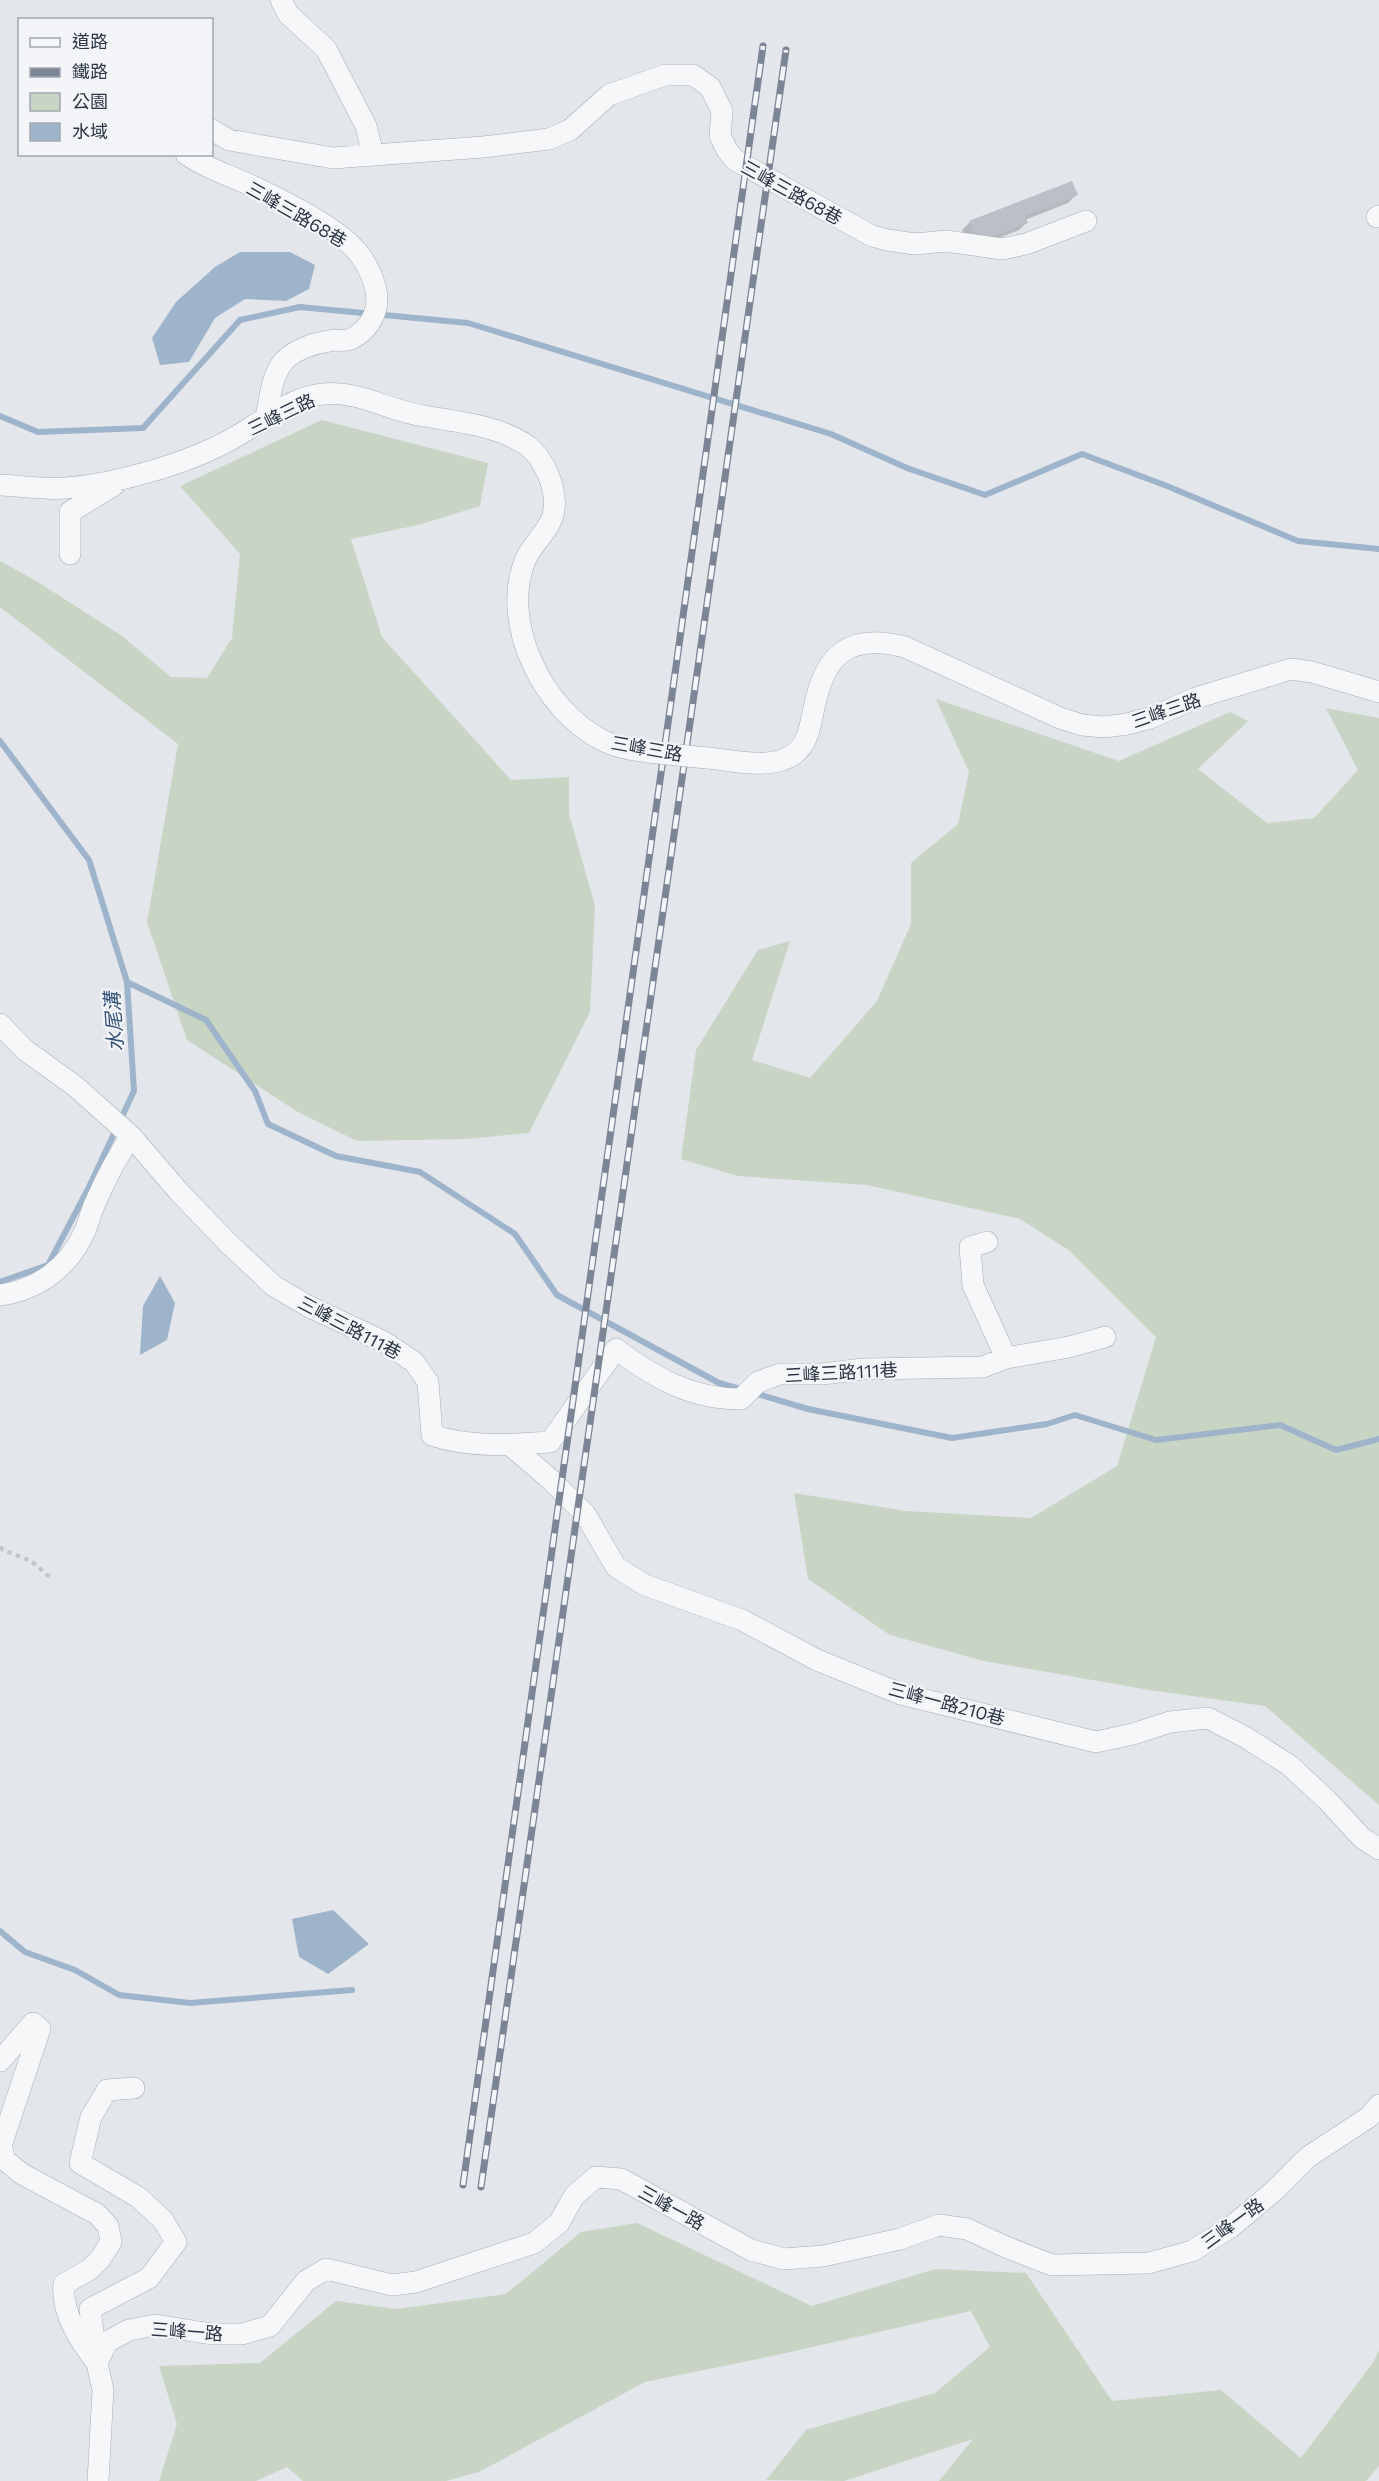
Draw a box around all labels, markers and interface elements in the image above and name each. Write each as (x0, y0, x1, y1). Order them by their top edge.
legend (18, 18, 213, 156)
text: 道路 (72, 30, 108, 52)
text: 鐵路 (72, 60, 108, 82)
text: 公園 (72, 90, 108, 112)
text: 水域 (72, 120, 108, 142)
street label: 三峰三路68巷 (738, 155, 846, 229)
street label: 三峰三路68巷 (243, 177, 351, 251)
street label: 三峰三路 (244, 388, 318, 440)
street label: 三峰三路 (1128, 688, 1204, 732)
street label: 三峰三路 (610, 731, 684, 765)
water label: 水尾溝 (99, 988, 127, 1053)
street label: 三峰三路111巷 (295, 1291, 405, 1363)
street label: 三峰三路111巷 (784, 1358, 898, 1386)
street label: 三峰一路210巷 (886, 1677, 1008, 1729)
street label: 三峰一路 (635, 2180, 709, 2234)
street label: 三峰一路 (1196, 2193, 1268, 2253)
street label: 三峰一路 (150, 2318, 224, 2344)

